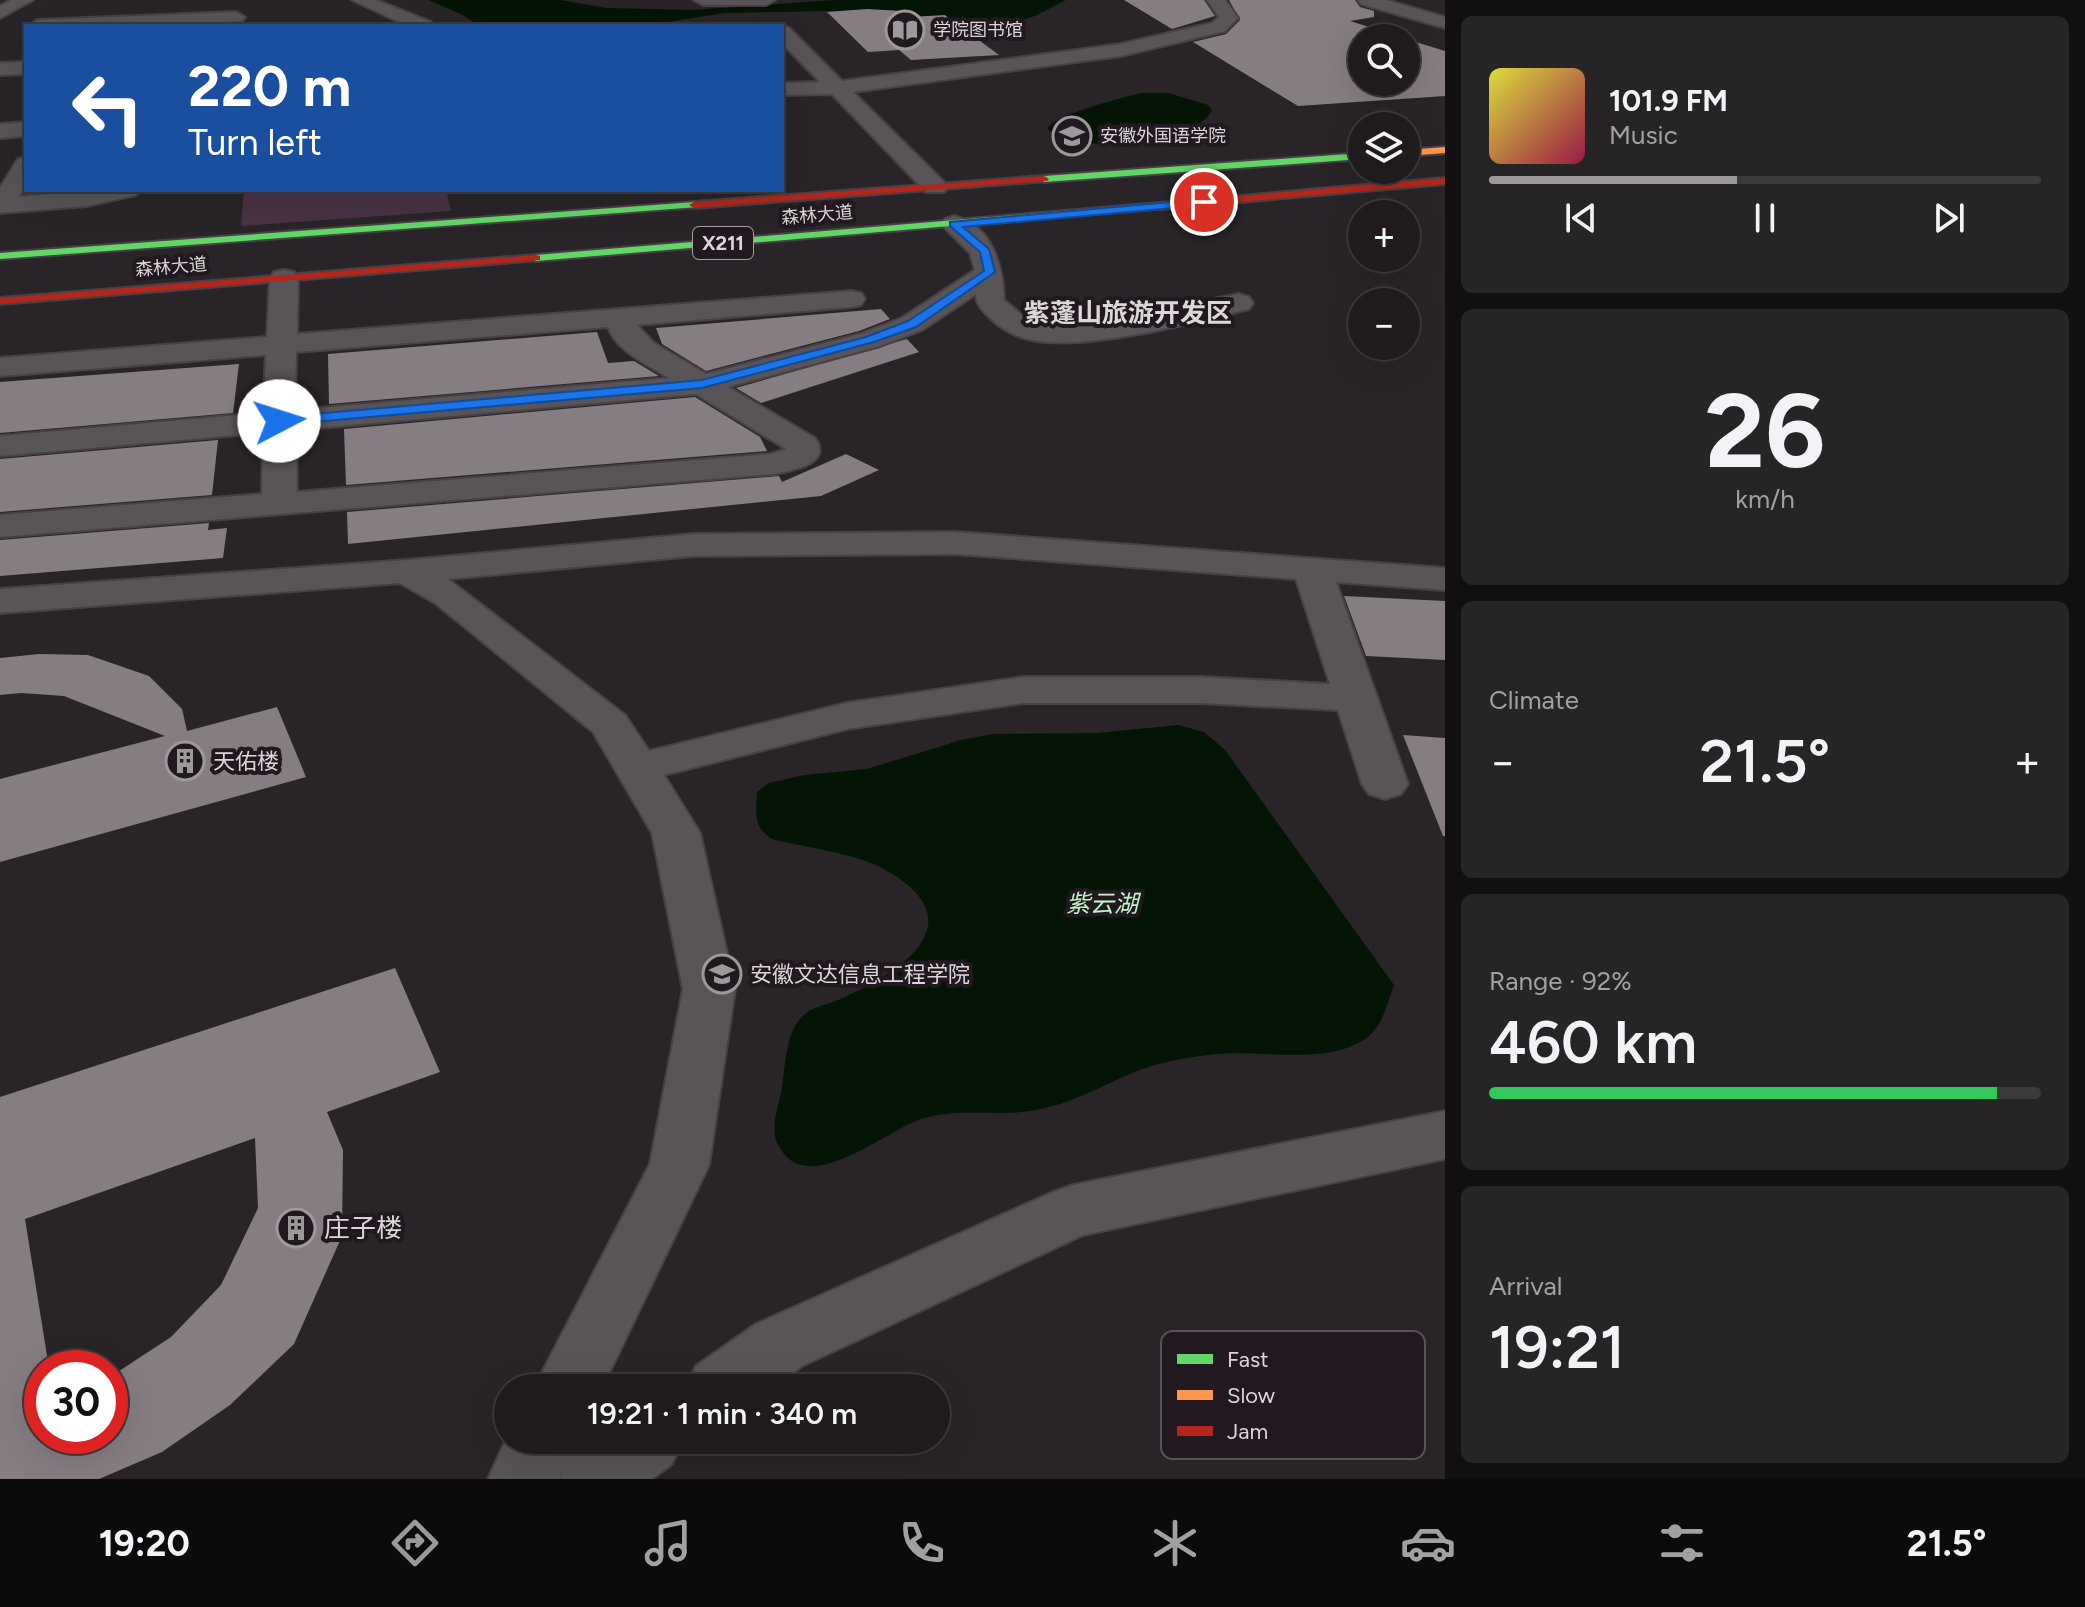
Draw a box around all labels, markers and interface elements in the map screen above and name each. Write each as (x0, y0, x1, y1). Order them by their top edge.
library icon: 学院图书馆 (884, 9, 926, 51)
place label: 学院图书馆 (933, 19, 1023, 41)
map controls (1348, 24, 1420, 360)
button: search (1348, 24, 1420, 96)
text: 220 m (188, 53, 351, 120)
icon: left (56, 56, 160, 160)
text: 101.9 FM (1609, 82, 1728, 119)
button: layers (1348, 112, 1420, 184)
school or university icon: 安徽外国语学院 (1051, 115, 1093, 157)
text: Music (1609, 119, 1678, 151)
text: Turn left (188, 121, 322, 164)
place label: 安徽外国语学院 (1100, 125, 1226, 147)
pin (1170, 168, 1238, 236)
icon: arrive (1182, 180, 1226, 224)
icon: previous (1559, 196, 1603, 240)
icon: pause (1743, 196, 1787, 240)
icon: next (1927, 196, 1971, 240)
button: + (1348, 200, 1420, 272)
street label: 森林大道 (780, 201, 854, 229)
road number: X211 (693, 227, 753, 259)
street label: 森林大道 (134, 253, 208, 281)
button: − (1348, 288, 1420, 360)
district label: 紫蓬山旅游开发区 (1024, 297, 1232, 329)
text: 26 (1705, 368, 1825, 493)
position arrow (237, 379, 321, 463)
text: km/h (1735, 483, 1795, 515)
text: Climate (1489, 684, 1579, 716)
text: 21.5° (1700, 725, 1830, 797)
text: − (1489, 735, 1516, 788)
text: + (2014, 735, 2041, 788)
building icon: 天佑楼 (164, 740, 206, 782)
place label: 天佑楼 (213, 748, 279, 775)
water label: 紫云湖 (1066, 889, 1142, 918)
school or university icon: 安徽文达信息工程学院 (701, 953, 743, 995)
place label: 安徽文达信息工程学院 (750, 961, 970, 988)
text: Range · 92% (1489, 965, 1632, 997)
text: 460 km (1489, 1006, 1697, 1078)
building icon: 庄子楼 (275, 1207, 317, 1249)
place label: 庄子楼 (324, 1212, 402, 1244)
text: Arrival (1489, 1270, 1562, 1302)
text: 19:21 (1489, 1311, 1625, 1383)
legend (1161, 1331, 1425, 1459)
text: Fast (1227, 1346, 1269, 1373)
speed limit sign: 30 (24, 1350, 128, 1454)
text: Slow (1227, 1382, 1276, 1409)
text: 19:21 · 1 min · 340 m (587, 1395, 857, 1432)
text: Jam (1227, 1418, 1268, 1445)
icon: directions (387, 1515, 443, 1571)
icon: music (640, 1515, 696, 1571)
icon: phone (894, 1515, 950, 1571)
icon: climate (1147, 1515, 1203, 1571)
icon: car (1400, 1515, 1456, 1571)
icon: filters (1654, 1515, 1710, 1571)
text: 19:20 (99, 1522, 190, 1565)
text: 21.5° (1907, 1522, 1986, 1565)

